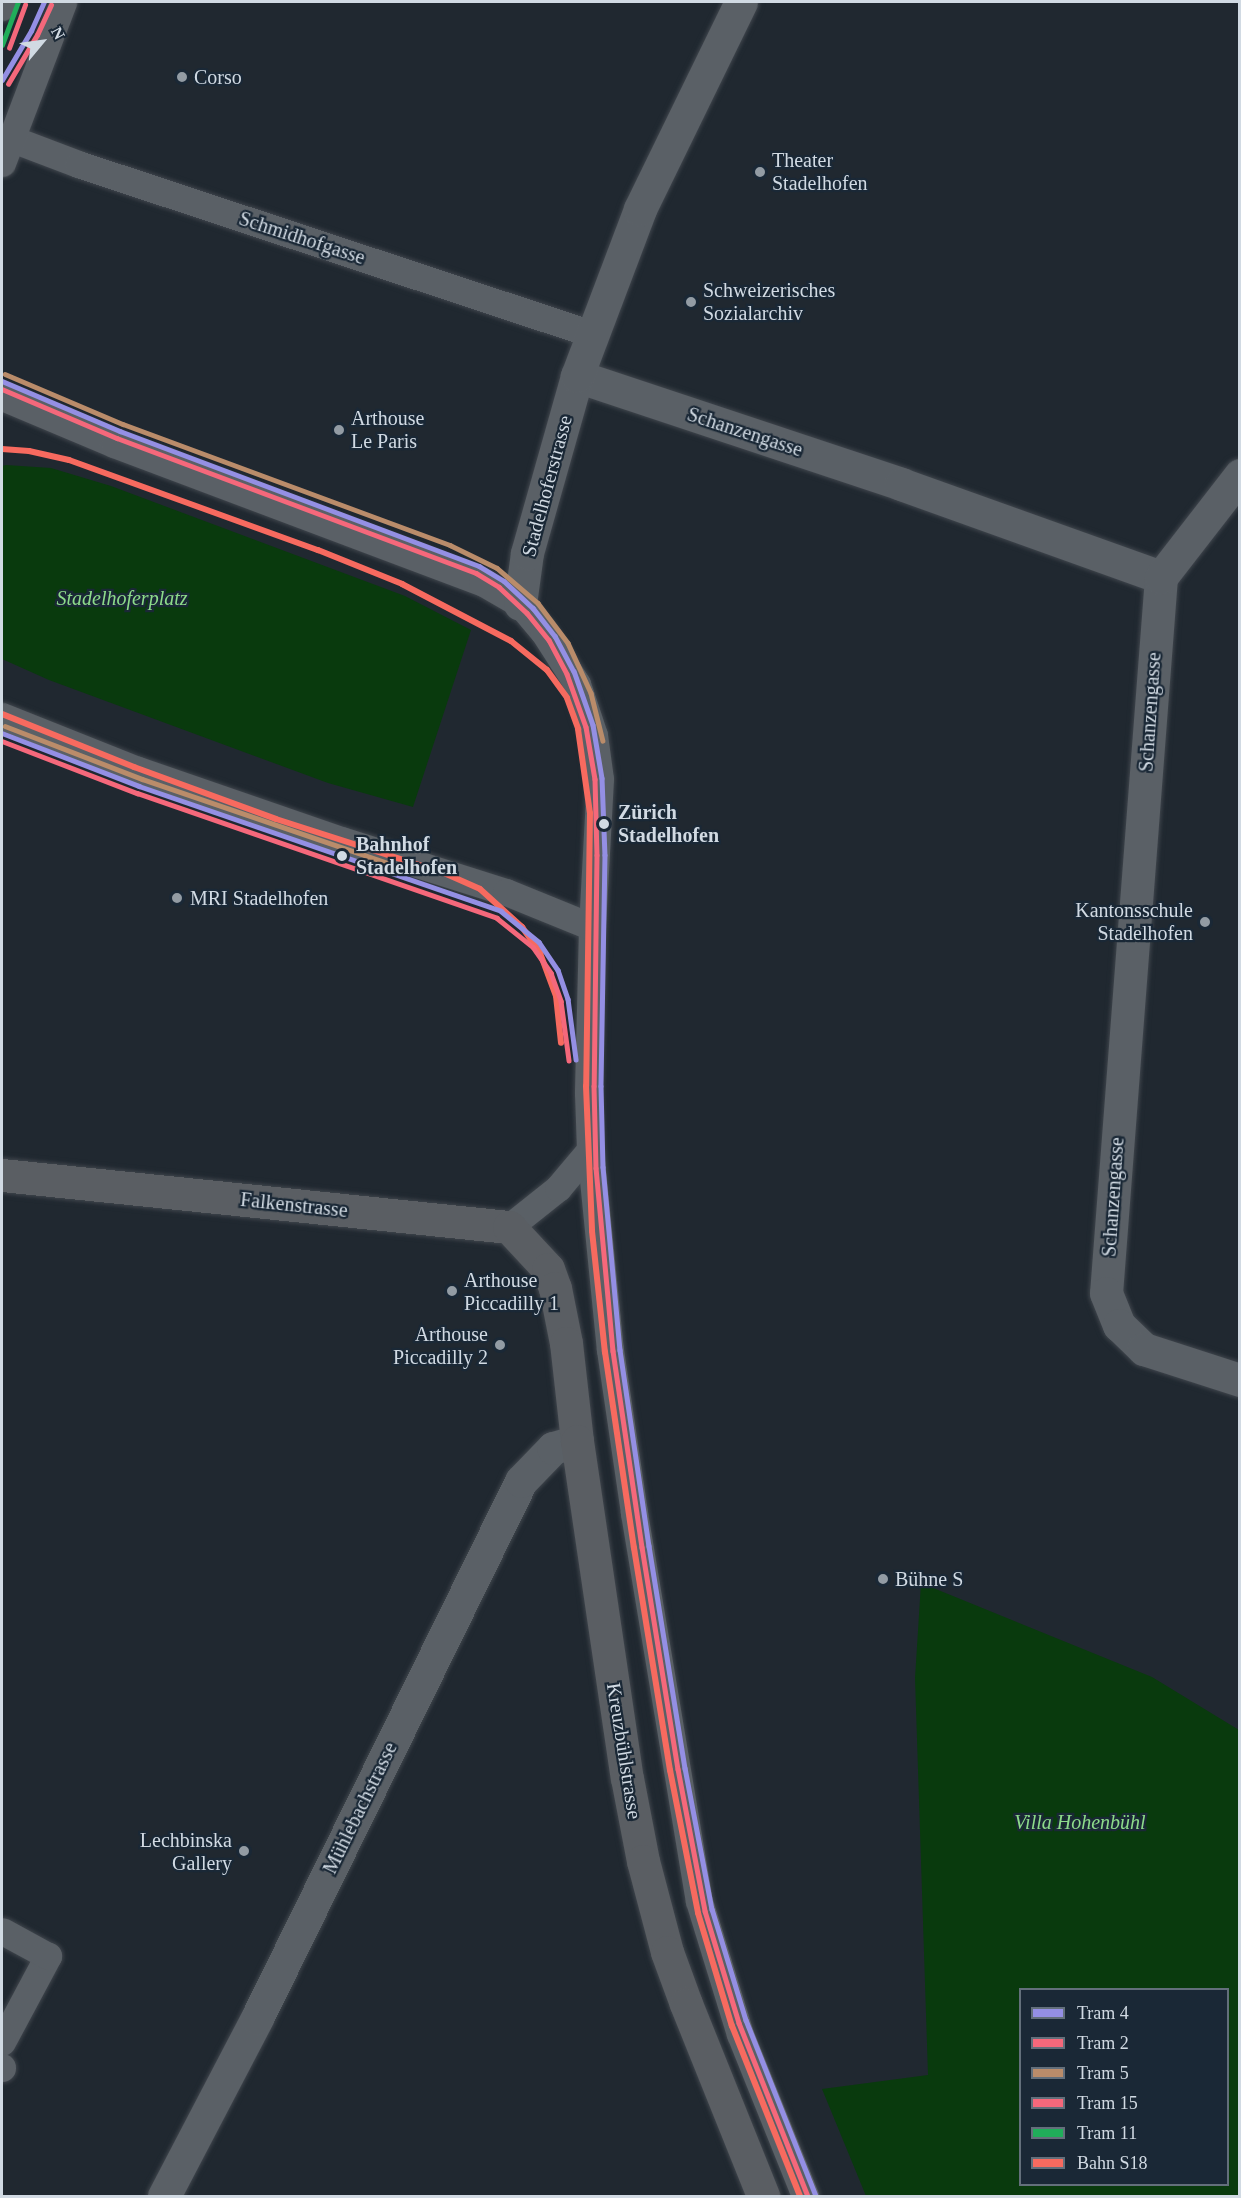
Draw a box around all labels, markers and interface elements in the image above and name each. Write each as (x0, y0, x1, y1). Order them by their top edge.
north arrow (12, 12, 72, 72)
text: N (48, 24, 68, 42)
place label: Corso (194, 65, 242, 89)
marker: Corso (175, 70, 189, 84)
place label: Theater Stadelhofen (772, 148, 868, 195)
marker: Theater Stadelhofen (753, 165, 767, 179)
street label: Schmidhofgasse (236, 206, 368, 270)
place label: Schweizerisches Sozialarchiv (703, 278, 835, 325)
marker: Schweizerisches Sozialarchiv (684, 295, 698, 309)
street label: Schanzengasse (684, 402, 806, 462)
place label: Arthouse Le Paris (351, 406, 424, 453)
street label: Stadelhoferstrasse (517, 413, 577, 559)
marker: Arthouse Le Paris (332, 423, 346, 437)
park label: Stadelhoferplatz (56, 586, 188, 610)
street label: Schanzengasse (1134, 651, 1166, 773)
place label: Zürich Stadelhofen (618, 801, 719, 848)
marker: Zürich Stadelhofen (595, 815, 613, 833)
place label: Bahnhof Stadelhofen (356, 832, 457, 879)
marker: Bahnhof Stadelhofen (333, 847, 351, 865)
place label: MRI Stadelhofen (190, 886, 328, 910)
marker: MRI Stadelhofen (168, 889, 186, 907)
place label: Kantonsschule Stadelhofen (1075, 898, 1193, 945)
marker: Kantonsschule Stadelhofen (1198, 915, 1212, 929)
street label: Schanzengasse (1097, 1136, 1129, 1258)
street label: Falkenstrasse (239, 1187, 349, 1223)
place label: Arthouse Piccadilly 1 (464, 1268, 559, 1315)
marker: Arthouse Piccadilly 1 (445, 1284, 459, 1298)
place label: Arthouse Piccadilly 2 (393, 1322, 488, 1369)
marker: Arthouse Piccadilly 2 (493, 1338, 507, 1352)
place label: Bühne S (895, 1567, 963, 1591)
marker: Bühne S (876, 1572, 890, 1586)
street label: Kreuzbühlstrasse (601, 1681, 647, 1821)
street label: Mühlebachstrasse (318, 1738, 402, 1878)
park label: Villa Hohenbühl (1014, 1810, 1146, 1834)
place label: Lechbinska Gallery (140, 1828, 232, 1875)
marker: Lechbinska Gallery (237, 1844, 251, 1858)
legend (1019, 1988, 1229, 2186)
text: Tram 4 (1077, 2003, 1129, 2023)
text: Tram 2 (1077, 2033, 1129, 2053)
text: Tram 5 (1077, 2063, 1129, 2083)
text: Tram 15 (1077, 2093, 1138, 2113)
text: Tram 11 (1077, 2123, 1137, 2143)
text: Bahn S18 (1077, 2153, 1148, 2173)

